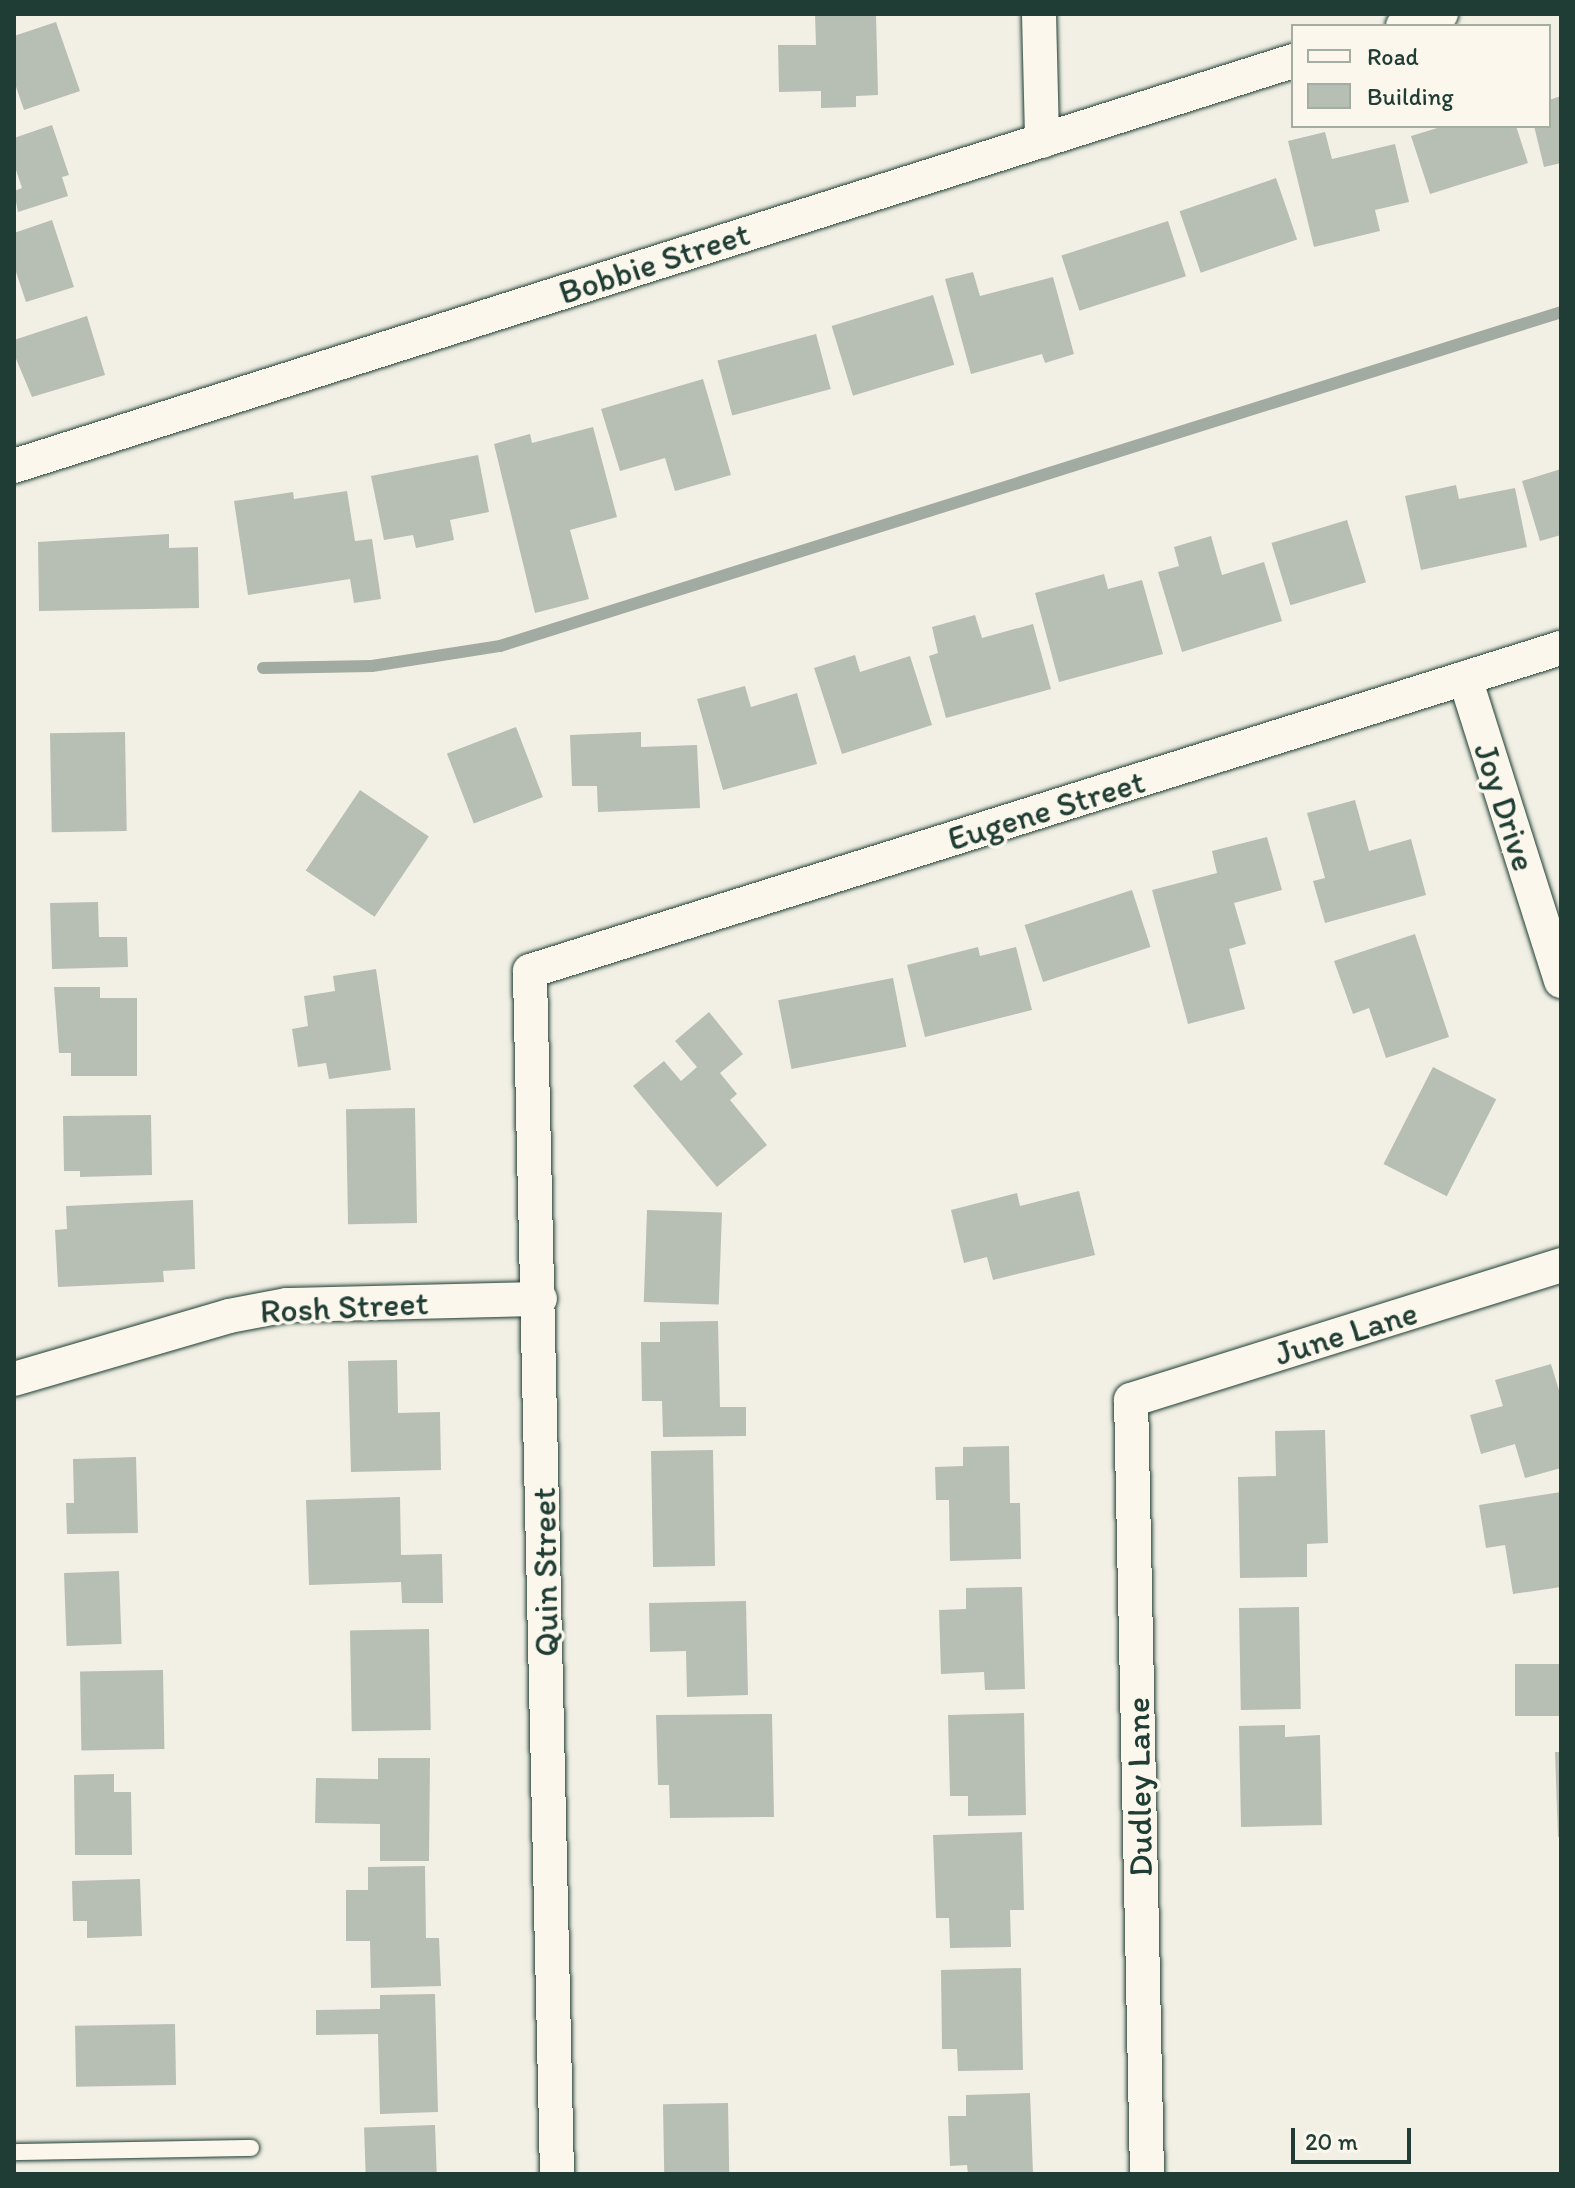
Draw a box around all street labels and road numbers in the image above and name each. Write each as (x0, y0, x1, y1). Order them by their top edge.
street label: Bobbie Street (554, 213, 754, 313)
street label: Joy Drive (1465, 737, 1545, 877)
street label: Eugene Street (943, 761, 1149, 859)
street label: Rosh Street (259, 1282, 429, 1332)
street label: June Lane (1269, 1292, 1423, 1374)
street label: Quin Street (523, 1487, 567, 1657)
street label: Dudley Lane (1117, 1697, 1161, 1877)

